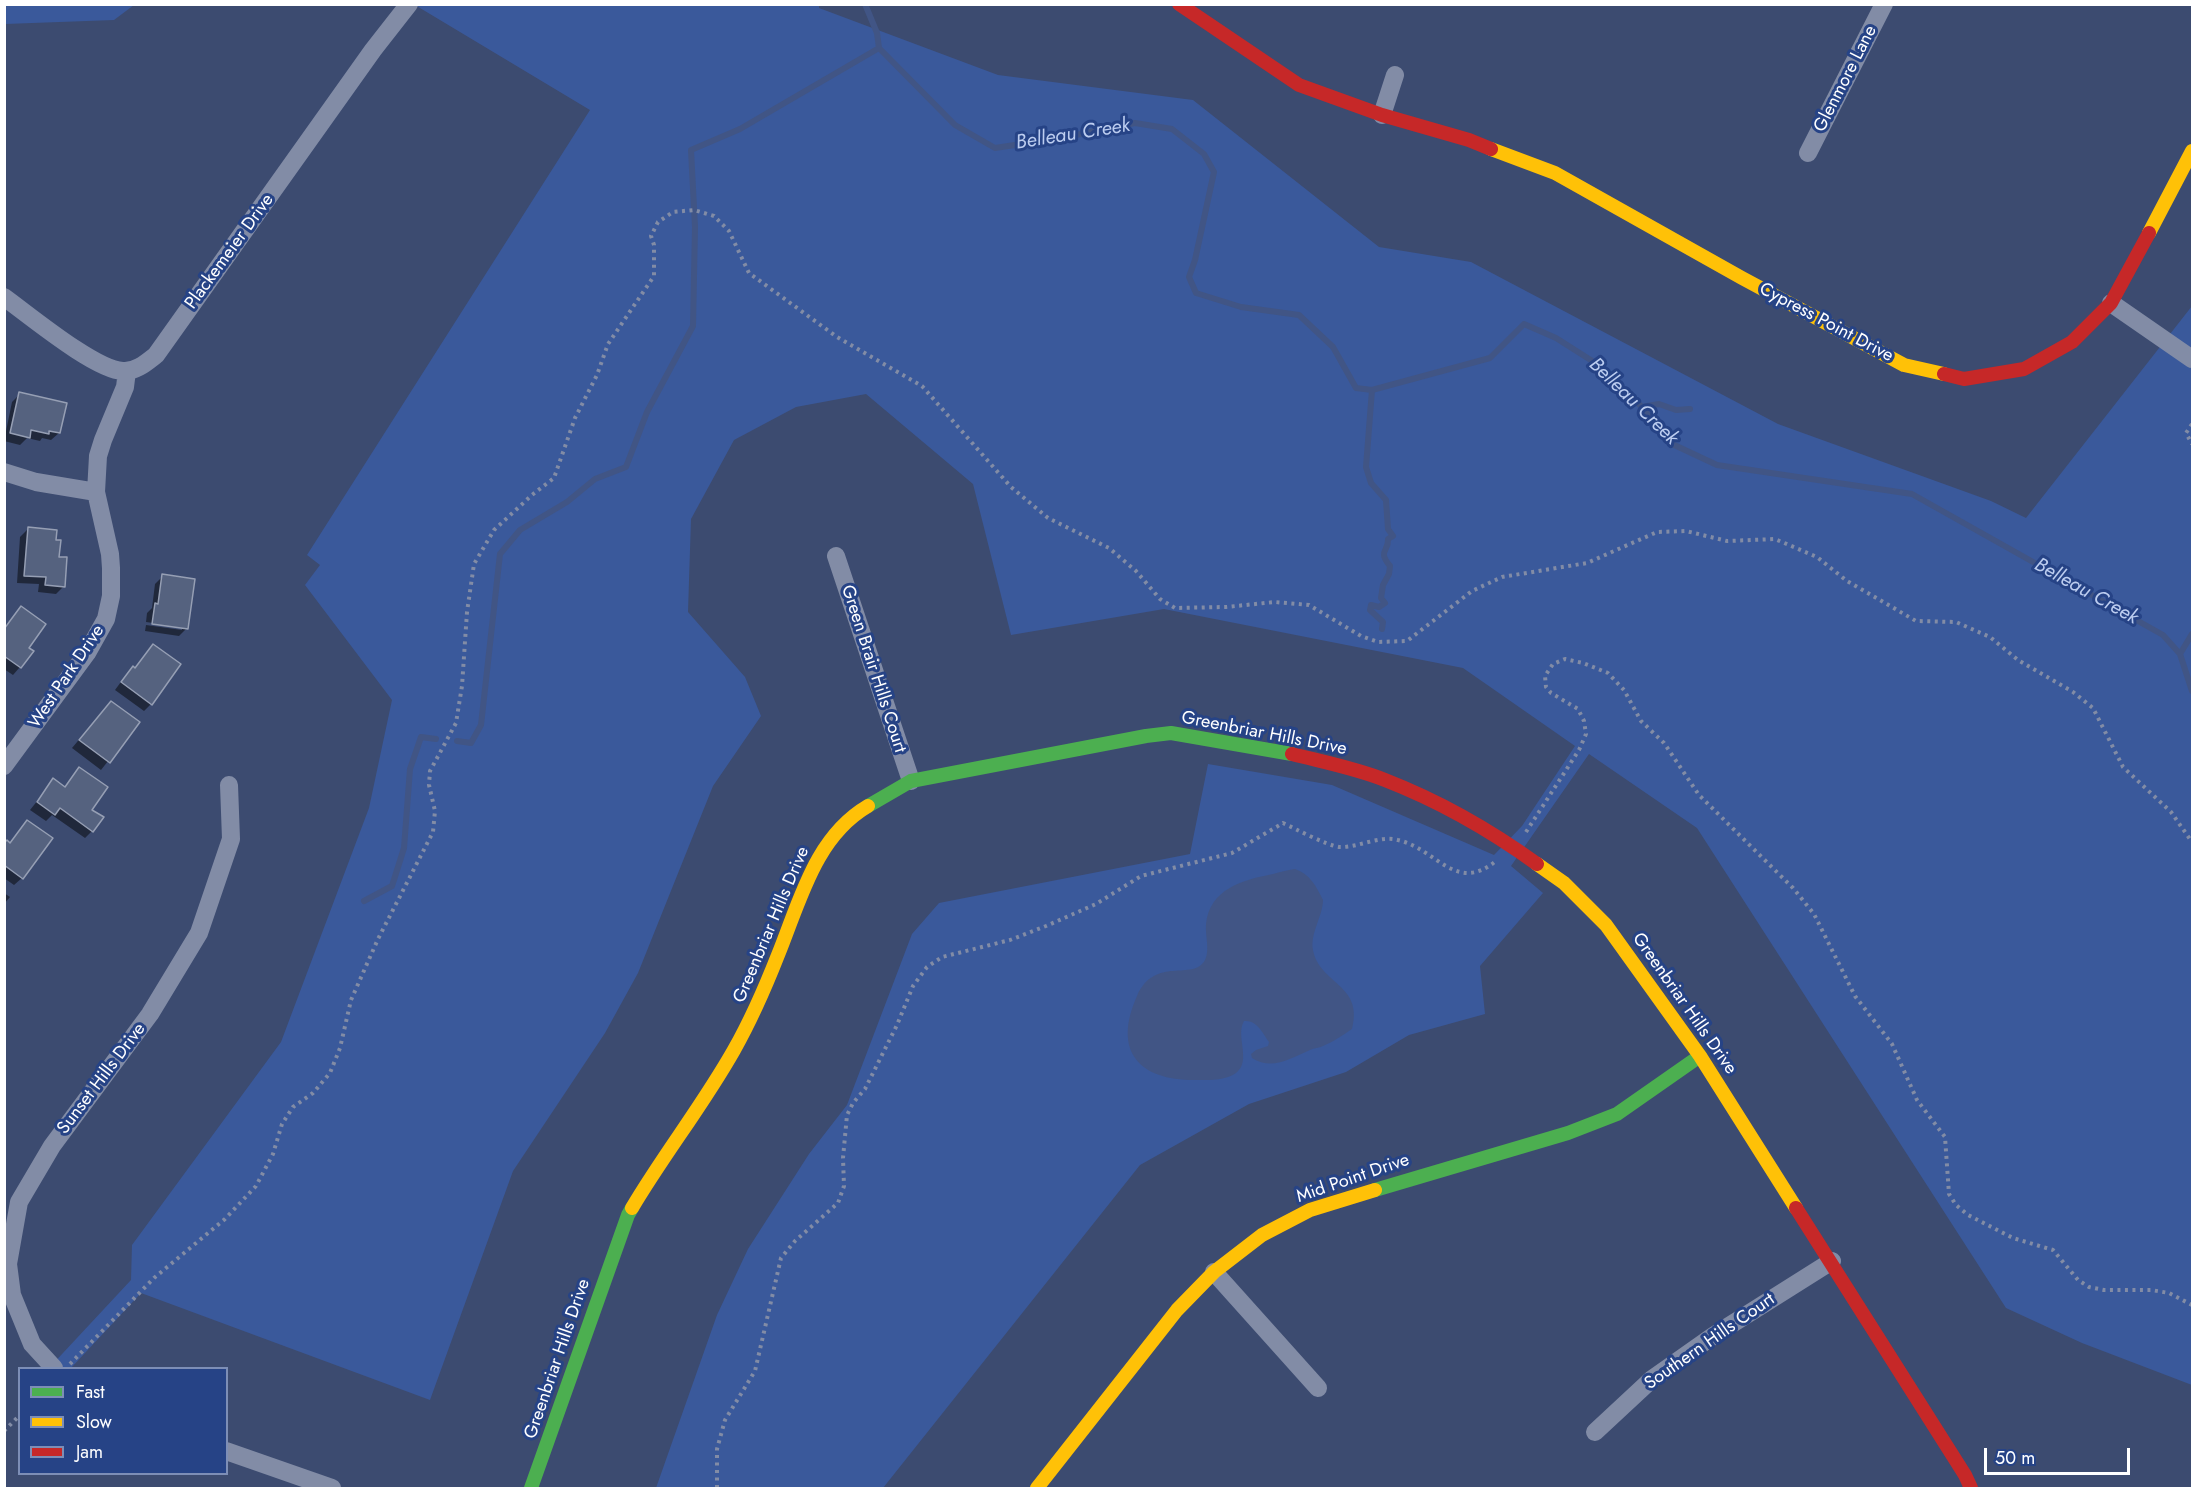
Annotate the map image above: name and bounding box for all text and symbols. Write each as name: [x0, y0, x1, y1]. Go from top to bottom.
street label: Glenmore Lane: [1810, 22, 1882, 136]
water label: Belleau Creek: [1014, 114, 1132, 156]
street label: Plackemeier Drive: [181, 190, 279, 314]
street label: Cypress Point Drive: [1755, 279, 1897, 367]
water label: Belleau Creek: [1583, 353, 1683, 451]
water label: Belleau Creek: [2030, 554, 2142, 630]
street label: Green Brair Hills Court: [836, 582, 910, 756]
street label: West Park Drive: [24, 621, 110, 733]
street label: Greenbriar Hills Drive: [1180, 707, 1348, 761]
street label: Greenbriar Hills Drive: [729, 844, 815, 1006]
street label: Greenbriar Hills Drive: [1627, 929, 1741, 1079]
street label: Sunset Hills Drive: [53, 1019, 151, 1139]
street label: Mid Point Drive: [1294, 1150, 1412, 1208]
street label: Greenbriar Hills Drive: [520, 1276, 596, 1442]
street label: Southern Hills Court: [1641, 1289, 1779, 1395]
legend: [18, 1367, 228, 1475]
text: Fast: [76, 1379, 105, 1405]
text: Slow: [76, 1409, 112, 1435]
scale bar: [1987, 1436, 2132, 1474]
text: Jam: [76, 1439, 103, 1465]
text: 50 m: [1995, 1445, 2035, 1471]

